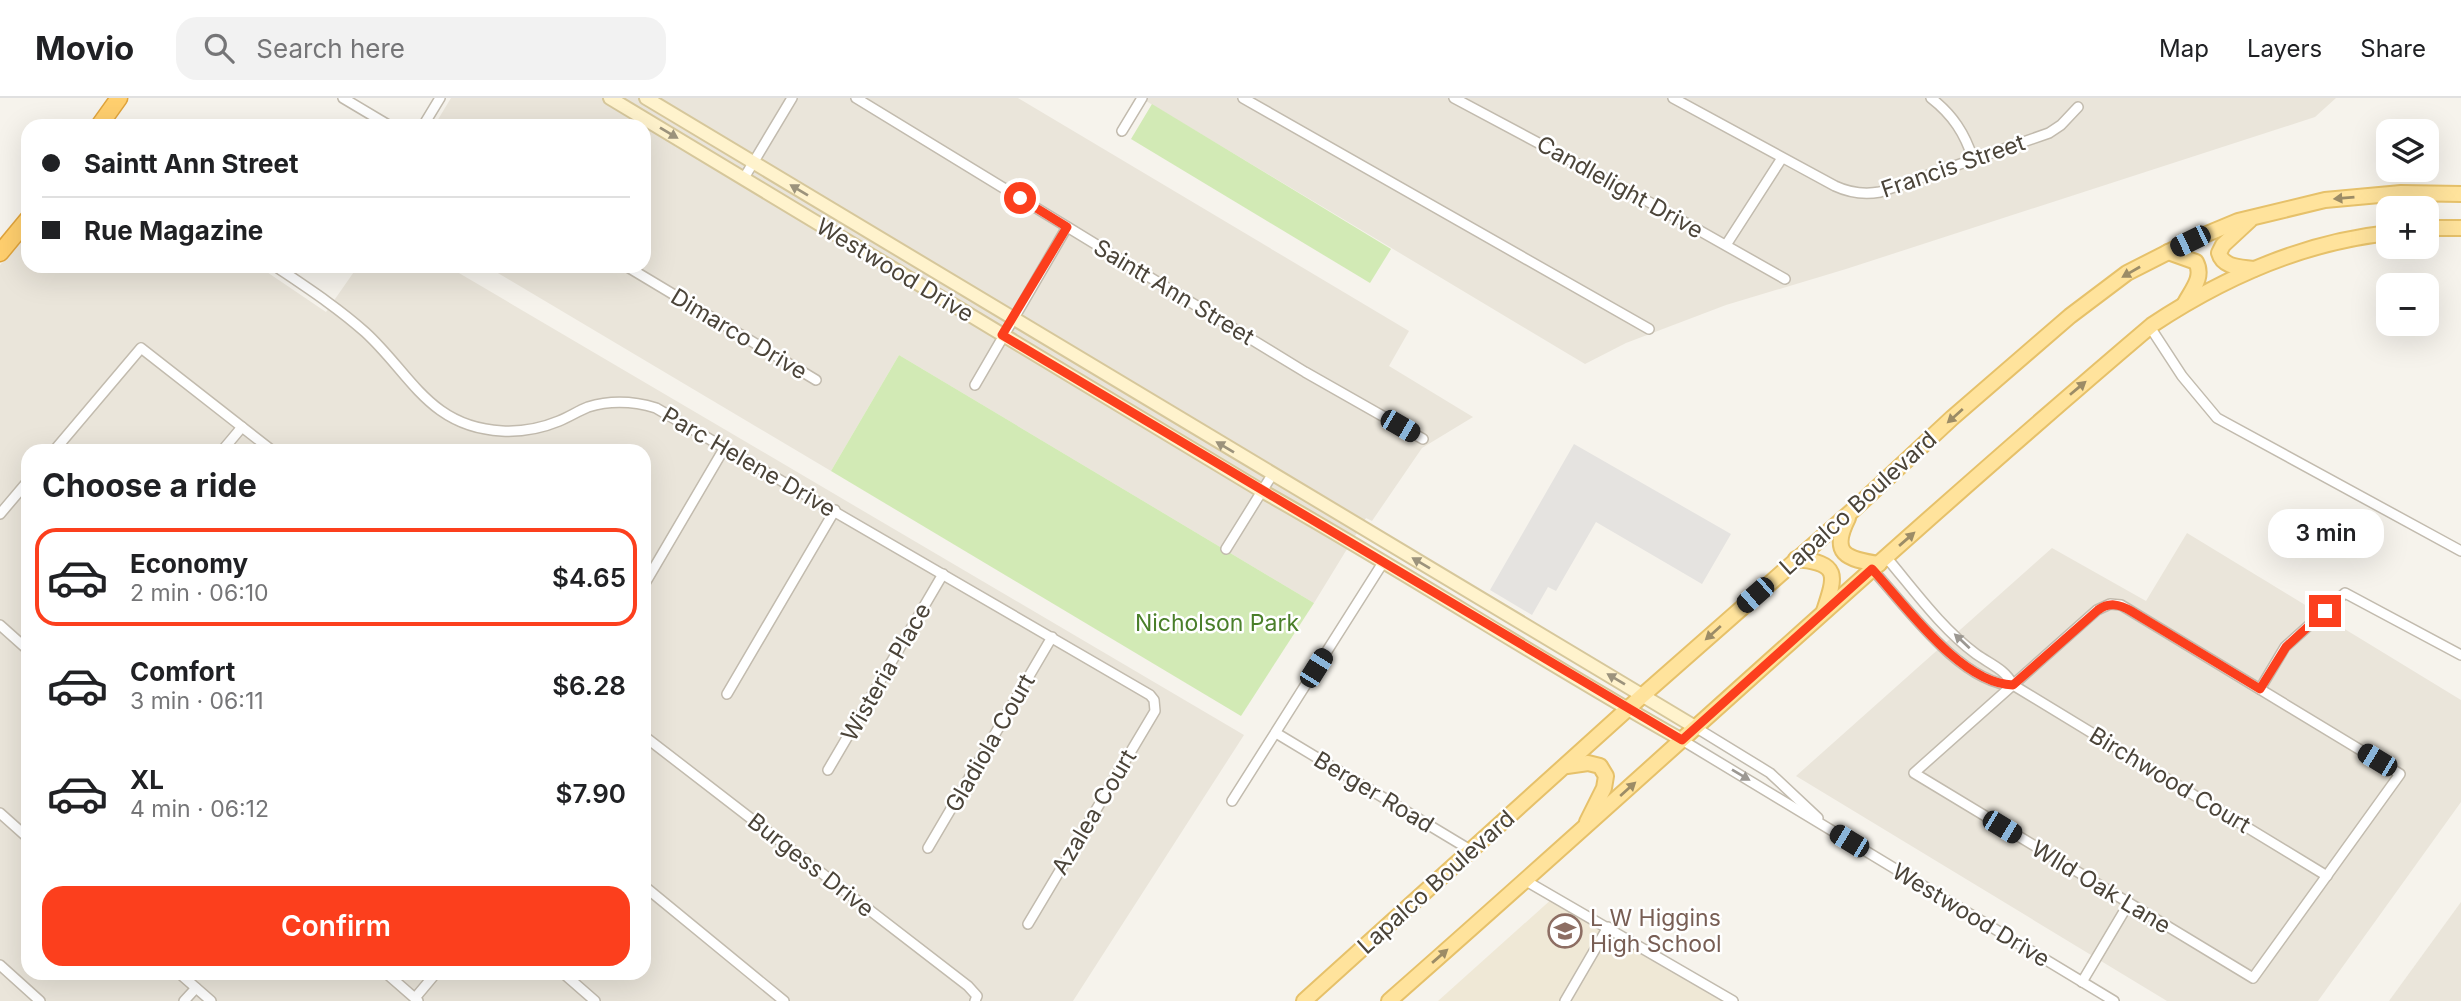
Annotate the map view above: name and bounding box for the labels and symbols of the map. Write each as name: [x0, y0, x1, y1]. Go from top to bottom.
one-way arrow: [659, 127, 678, 139]
street label: Francis Street: [1877, 128, 2029, 204]
street label: Candlelight Drive: [1532, 130, 1708, 244]
route start: [1004, 182, 1036, 214]
one-way arrow: [790, 184, 809, 197]
one-way arrow: [2333, 193, 2355, 204]
street label: Westwood Drive: [811, 212, 979, 328]
car: [2167, 222, 2214, 260]
street label: Saintt Ann Street: [1089, 233, 1260, 351]
one-way arrow: [2121, 265, 2140, 278]
street label: Dimarco Drive: [666, 282, 812, 386]
one-way arrow: [2069, 380, 2087, 396]
street label: Parc Helene Drive: [657, 401, 841, 523]
car: [1377, 406, 1424, 446]
one-way arrow: [1947, 407, 1964, 423]
street label: Lapalco Boulevard: [1774, 425, 1942, 581]
one-way arrow: [1215, 440, 1235, 453]
callout: 3 min: [2267, 510, 2383, 559]
one-way arrow: [1898, 531, 1915, 547]
one-way arrow: [1411, 556, 1430, 569]
car: [1733, 573, 1778, 617]
route end: [2309, 595, 2341, 627]
street label: Wisteria Place: [835, 598, 937, 746]
park label: Nicholson Park: [1135, 609, 1299, 637]
one-way arrow: [1704, 625, 1721, 640]
one-way arrow: [1954, 634, 1971, 650]
car: [1296, 645, 1337, 691]
street label: Gladiola Court: [939, 669, 1041, 817]
one-way arrow: [1607, 673, 1626, 685]
street label: Birchwood Court: [2084, 721, 2256, 839]
car: [2354, 740, 2401, 780]
street label: Azalea Court: [1046, 744, 1143, 880]
street label: Berger Road: [1309, 745, 1439, 839]
one-way arrow: [1731, 769, 1750, 782]
one-way arrow: [1619, 781, 1636, 797]
street label: Lapalco Boulevard: [1352, 804, 1520, 960]
street label: Burgess Drive: [742, 807, 880, 923]
car: [1979, 807, 2026, 847]
car: [1826, 821, 1873, 861]
street label: WIld Oak Lane: [2026, 834, 2176, 940]
street label: Westwood Drive: [1887, 857, 2055, 973]
place label: L W Higgins High School: [1590, 904, 1722, 958]
school or university icon: L W Higgins High School: [1546, 912, 1584, 950]
one-way arrow: [1431, 948, 1449, 964]

